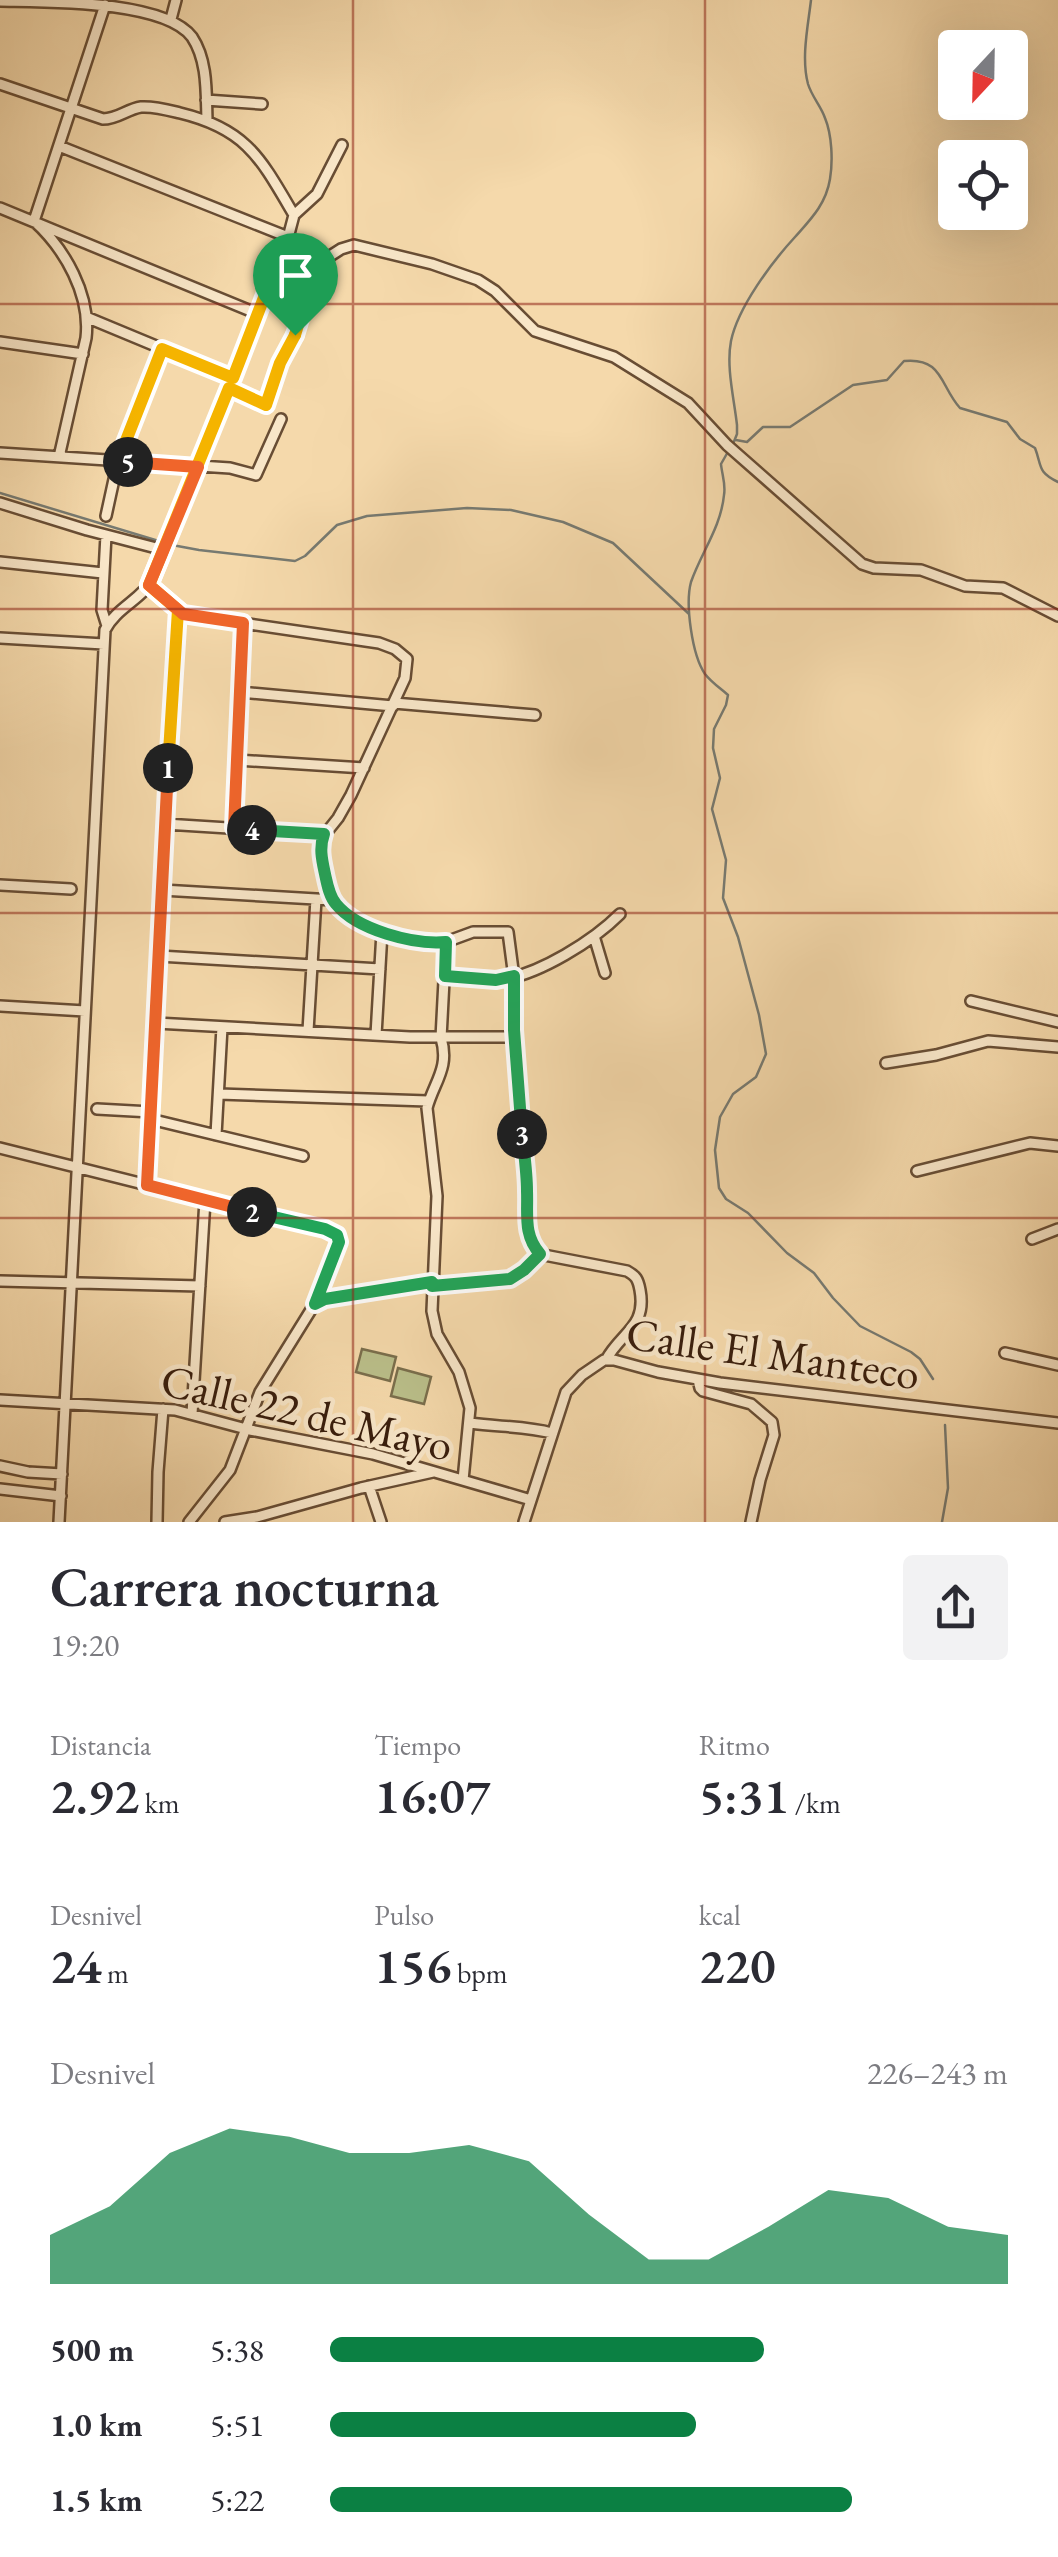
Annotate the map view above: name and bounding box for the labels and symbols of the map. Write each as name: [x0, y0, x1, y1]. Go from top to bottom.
north arrow: [938, 30, 1028, 120]
pin: [253, 233, 338, 336]
pin: 5: [103, 437, 153, 487]
pin: 1: [143, 743, 193, 793]
pin: 4: [227, 805, 277, 855]
pin: 3: [497, 1109, 547, 1159]
pin: 2: [227, 1187, 277, 1237]
street label: Calle El Manteco: [623, 1304, 923, 1402]
street label: Calle 22 de Mayo: [155, 1350, 459, 1474]

